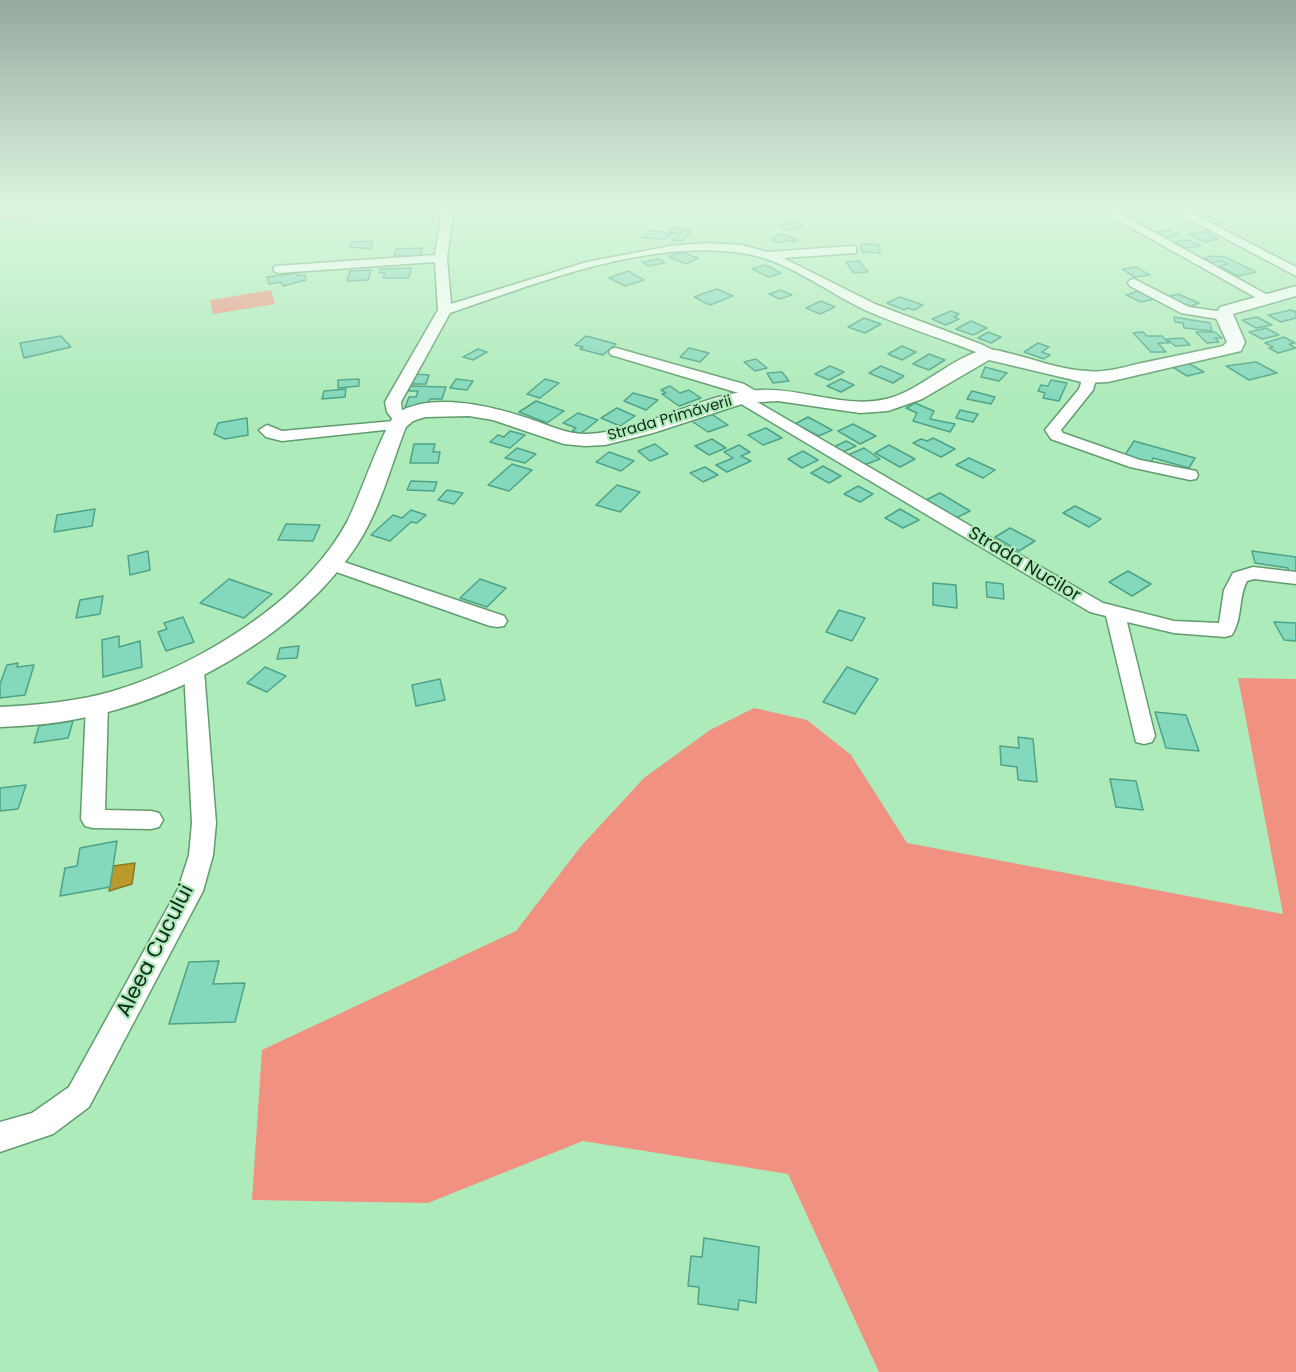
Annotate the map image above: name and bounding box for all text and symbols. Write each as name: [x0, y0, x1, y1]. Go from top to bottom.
street label: Strada Primăverii: [606, 393, 734, 445]
street label: Strada Nucilor: [964, 523, 1084, 607]
street label: Aleea Cucului: [112, 881, 200, 1021]

